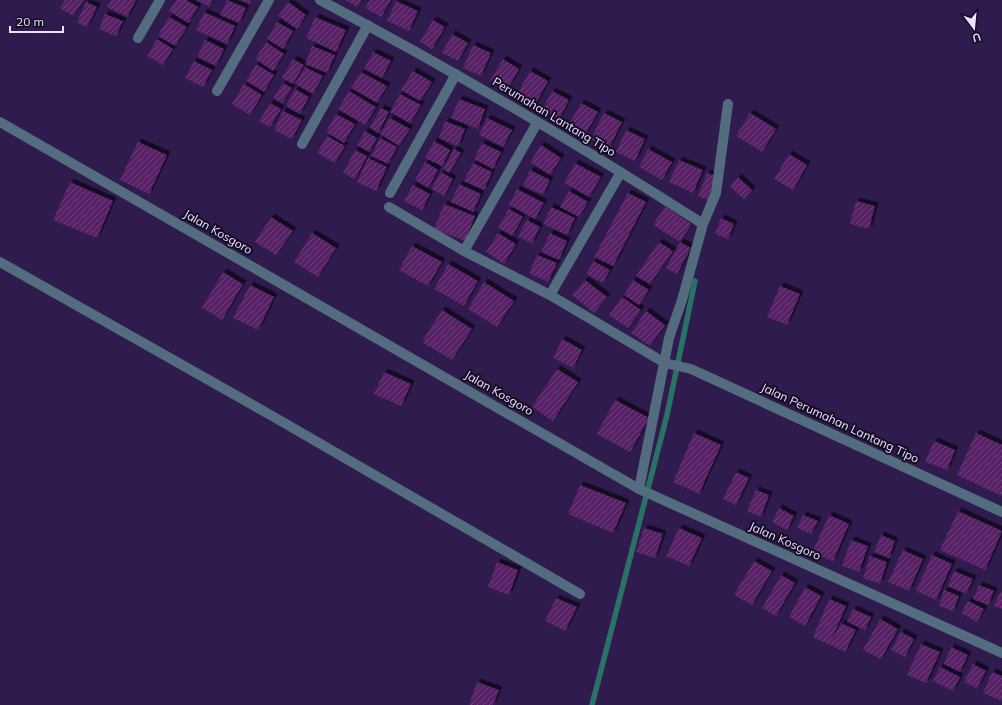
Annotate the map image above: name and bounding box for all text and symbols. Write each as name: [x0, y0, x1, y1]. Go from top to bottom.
scale bar: [10, 8, 63, 34]
north arrow: [954, 8, 994, 48]
text: 20 m: [16, 14, 44, 29]
text: U: [971, 30, 983, 45]
street label: Perumahan Lantang Tipo: [490, 74, 619, 159]
street label: Jalan Kosgoro: [181, 206, 255, 257]
street label: Jalan Kosgoro: [462, 367, 536, 418]
street label: Jalan Perumahan Lantang Tipo: [759, 379, 922, 466]
street label: Jalan Kosgoro: [747, 518, 823, 563]

